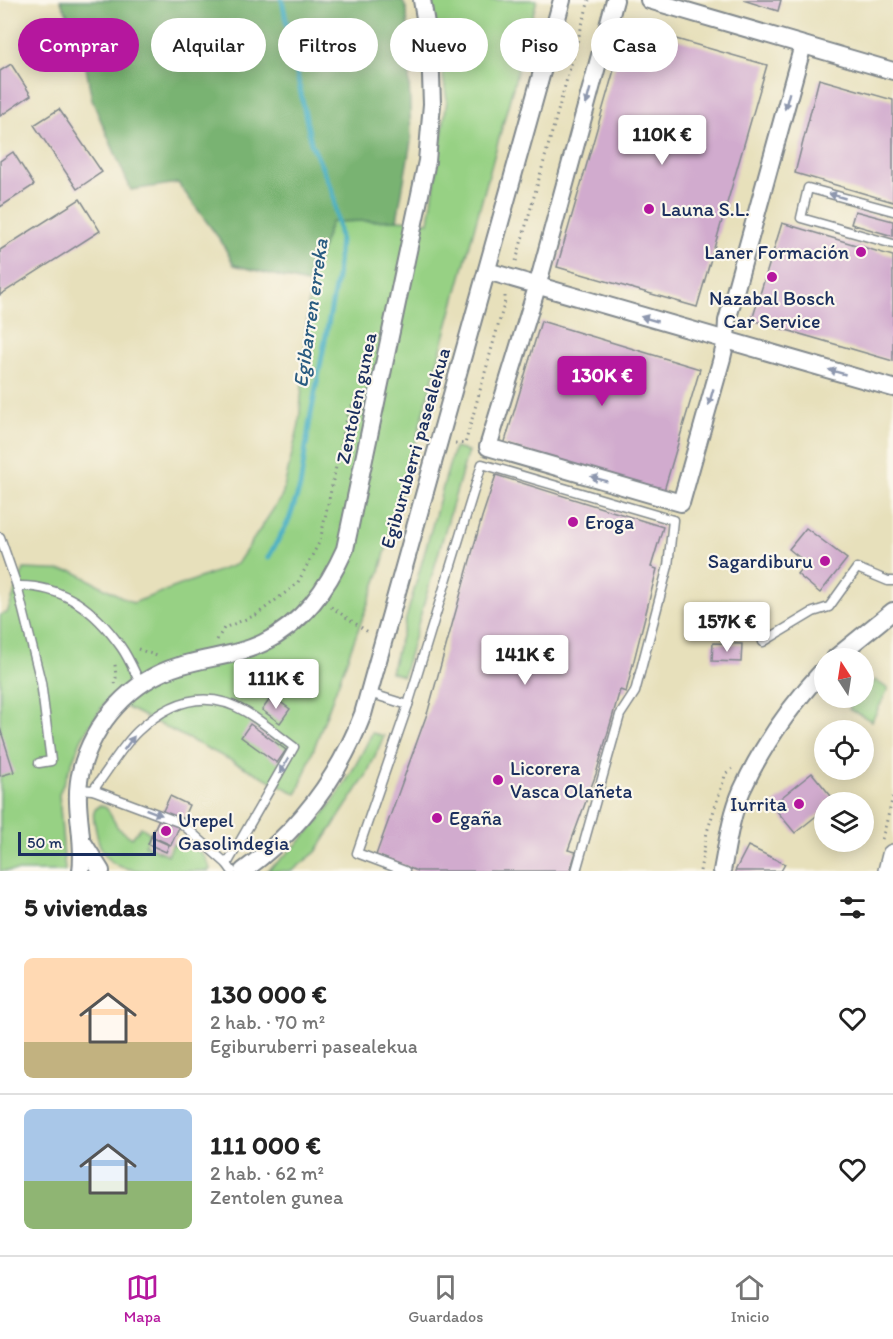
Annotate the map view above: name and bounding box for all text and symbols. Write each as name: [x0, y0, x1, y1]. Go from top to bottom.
chip: Comprar: [18, 18, 139, 72]
chip: Alquilar: [151, 18, 266, 72]
chip: Filtros: [278, 18, 378, 72]
chip: Nuevo: [390, 18, 488, 72]
chip: Piso: [500, 18, 579, 72]
chip: Casa: [591, 18, 678, 72]
one-way arrow: [583, 88, 593, 106]
one-way arrow: [782, 93, 791, 111]
pin: 110K €: [613, 115, 711, 166]
text: 110K €: [632, 122, 692, 146]
one-way arrow: [828, 191, 846, 200]
place label: Launa S.L.: [661, 197, 750, 221]
marker: Launa S.L.: [642, 202, 656, 216]
water label: Egibarren erreka: [287, 237, 333, 389]
place label: Laner Formación: [704, 240, 849, 264]
marker: Laner Formación: [854, 245, 868, 259]
marker: Nazabal Bosch Car Service: [765, 270, 779, 284]
place label: Nazabal Bosch Car Service: [709, 286, 835, 333]
one-way arrow: [640, 313, 658, 323]
street label: Zentolen gunea: [330, 330, 382, 466]
street label: Egiburuberri pasealekua: [375, 345, 455, 551]
pin: 130K €: [553, 356, 651, 407]
text: 130K €: [571, 363, 633, 387]
one-way arrow: [828, 367, 846, 376]
one-way arrow: [706, 388, 715, 406]
one-way arrow: [590, 474, 608, 483]
place label: Eroga: [585, 510, 634, 534]
marker: Eroga: [566, 515, 580, 529]
place label: Sagardiburu: [708, 549, 813, 573]
marker: Sagardiburu: [818, 554, 832, 568]
pin: 157K €: [678, 602, 776, 653]
text: 157K €: [698, 609, 756, 633]
pin: 141K €: [476, 635, 574, 686]
text: 141K €: [495, 642, 555, 666]
north arrow: [814, 648, 874, 708]
map controls: [814, 648, 874, 852]
pin: 111K €: [227, 659, 325, 710]
text: 111K €: [248, 666, 304, 690]
button: locate: [814, 720, 874, 780]
one-way arrow: [122, 736, 134, 751]
place label: Licorera Vasca Olañeta: [510, 756, 633, 803]
one-way arrow: [279, 758, 289, 775]
marker: Licorera Vasca Olañeta: [491, 773, 505, 787]
place label: Iurrita: [730, 792, 788, 816]
button: layers: [814, 792, 874, 852]
marker: Iurrita: [792, 797, 806, 811]
place label: Egaña: [449, 806, 502, 830]
one-way arrow: [145, 808, 163, 818]
place label: Urepel Gasolindegia: [178, 808, 290, 855]
marker: Egaña: [430, 811, 444, 825]
marker: Urepel Gasolindegia: [159, 824, 173, 838]
scale bar: [18, 829, 156, 856]
text: 50 m: [27, 833, 62, 852]
text: 5 viviendas: [24, 891, 148, 923]
icon: filters: [836, 891, 869, 924]
text: 130 000 €: [210, 978, 327, 1010]
icon: home: [72, 982, 144, 1054]
icon: heart: [836, 1002, 869, 1035]
text: 2 hab. · 70 m²: [210, 1010, 325, 1034]
text: Egiburuberri pasealekua: [210, 1034, 418, 1058]
text: 111 000 €: [210, 1129, 321, 1161]
icon: home: [72, 1133, 144, 1205]
icon: heart: [836, 1153, 869, 1186]
text: 2 hab. · 62 m²: [210, 1161, 324, 1185]
text: Zentolen gunea: [210, 1185, 343, 1209]
tab: Mapa: [124, 1271, 161, 1326]
tab: Guardados: [408, 1271, 483, 1326]
tab: Inicio: [731, 1271, 769, 1326]

